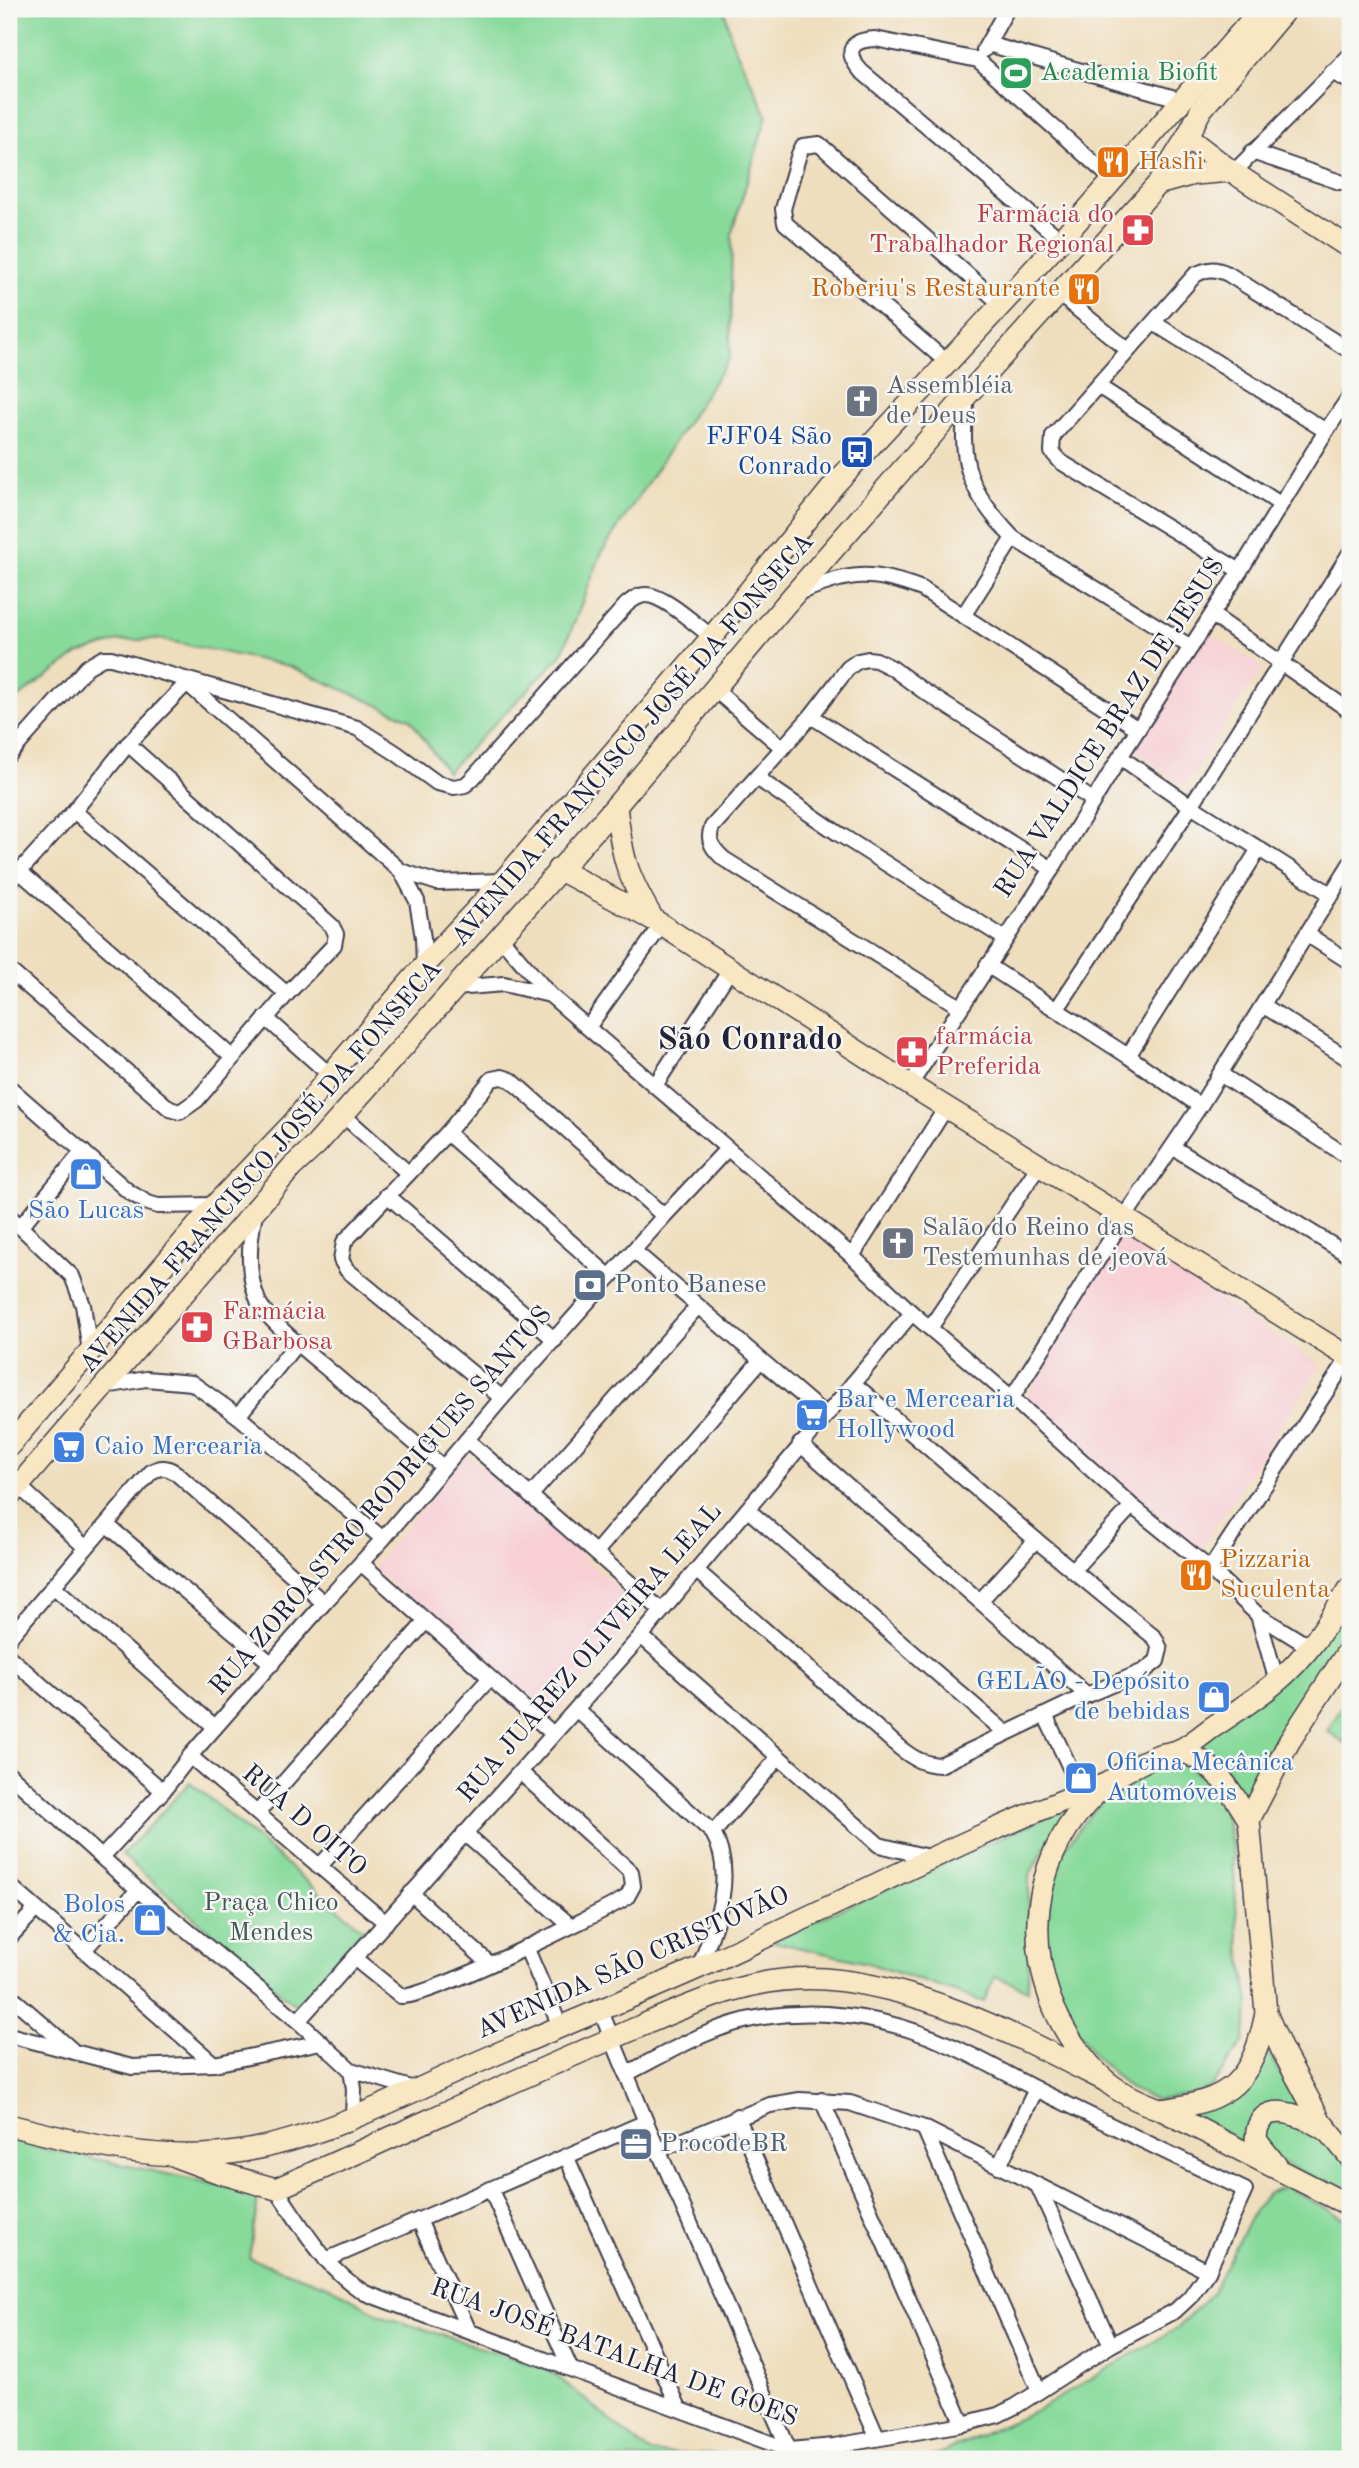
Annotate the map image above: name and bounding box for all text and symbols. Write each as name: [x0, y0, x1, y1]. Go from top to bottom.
sports icon: Academia Biofit: [997, 54, 1035, 92]
place label: Academia Biofit: [1040, 60, 1218, 86]
restaurant icon: Hashi: [1094, 143, 1132, 181]
place label: Hashi: [1138, 149, 1204, 175]
place label: Farmácia do Trabalhador Regional: [869, 202, 1114, 258]
pharmacy icon: Farmácia do Trabalhador Regional: [1119, 211, 1157, 249]
restaurant icon: Roberiu's Restaurante: [1065, 270, 1103, 308]
place label: Roberiu's Restaurante: [811, 276, 1060, 302]
place label: Assembléia de Deus: [886, 373, 1013, 429]
church icon: Assembléia de Deus: [843, 382, 881, 420]
place label: FJF04 São Conrado: [706, 424, 832, 480]
bus stop icon: FJF04 São Conrado: [838, 433, 876, 471]
street label: AVENIDA FRANCISCO JOSÉ DA FONSECA: [444, 526, 819, 951]
street label: RUA VALDICE BRAZ DE JESUS: [990, 553, 1230, 903]
street label: AVENIDA FRANCISCO JOSÉ DA FONSECA: [72, 953, 447, 1378]
district label: São Conrado: [657, 1024, 843, 1057]
place label: farmácia Preferida: [936, 1024, 1041, 1080]
pharmacy icon: farmácia Preferida: [893, 1033, 931, 1071]
shop icon: São Lucas: [67, 1155, 105, 1193]
place label: São Lucas: [28, 1198, 144, 1224]
place label: Salão do Reino das Testemunhas de jeová: [922, 1215, 1168, 1271]
church icon: Salão do Reino das Testemunhas de jeová: [879, 1224, 917, 1262]
bank icon: Ponto Banese: [571, 1266, 609, 1304]
place label: Ponto Banese: [614, 1272, 767, 1298]
place label: Farmácia GBarbosa: [222, 1299, 333, 1355]
street label: RUA ZOROASTRO RODRIGUES SANTOS: [205, 1301, 557, 1701]
pharmacy icon: Farmácia GBarbosa: [178, 1308, 216, 1346]
place label: Bar e Mercearia Hollywood: [836, 1387, 1015, 1443]
supermarket icon: Bar e Mercearia Hollywood: [793, 1396, 831, 1434]
supermarket icon: Caio Mercearia: [50, 1428, 88, 1466]
place label: Caio Mercearia: [94, 1434, 263, 1460]
street label: RUA JUAREZ OLIVEIRA LEAL: [453, 1498, 727, 1808]
place label: Pizzaria Suculenta: [1220, 1547, 1330, 1603]
restaurant icon: Pizzaria Suculenta: [1177, 1556, 1215, 1594]
place label: GELÃO - Depósito de bebidas: [976, 1665, 1190, 1725]
shop icon: GELÃO - Depósito de bebidas: [1195, 1678, 1233, 1716]
place label: Oficina Mecânica Automóveis: [1106, 1750, 1294, 1806]
shop icon: Oficina Mecânica Automóveis: [1062, 1759, 1100, 1797]
street label: RUA D OITO: [237, 1760, 371, 1882]
street label: AVENIDA SÃO CRISTÓVÃO: [471, 1878, 793, 2044]
park label: Praça Chico Mendes: [203, 1890, 339, 1946]
place label: Bolos & Cia.: [53, 1892, 125, 1948]
shop icon: Bolos & Cia.: [131, 1901, 169, 1939]
office icon: ProcodeBR: [617, 2125, 655, 2163]
place label: ProcodeBR: [660, 2131, 788, 2157]
street label: RUA JOSÉ BATALHA DE GOES: [427, 2271, 802, 2432]

